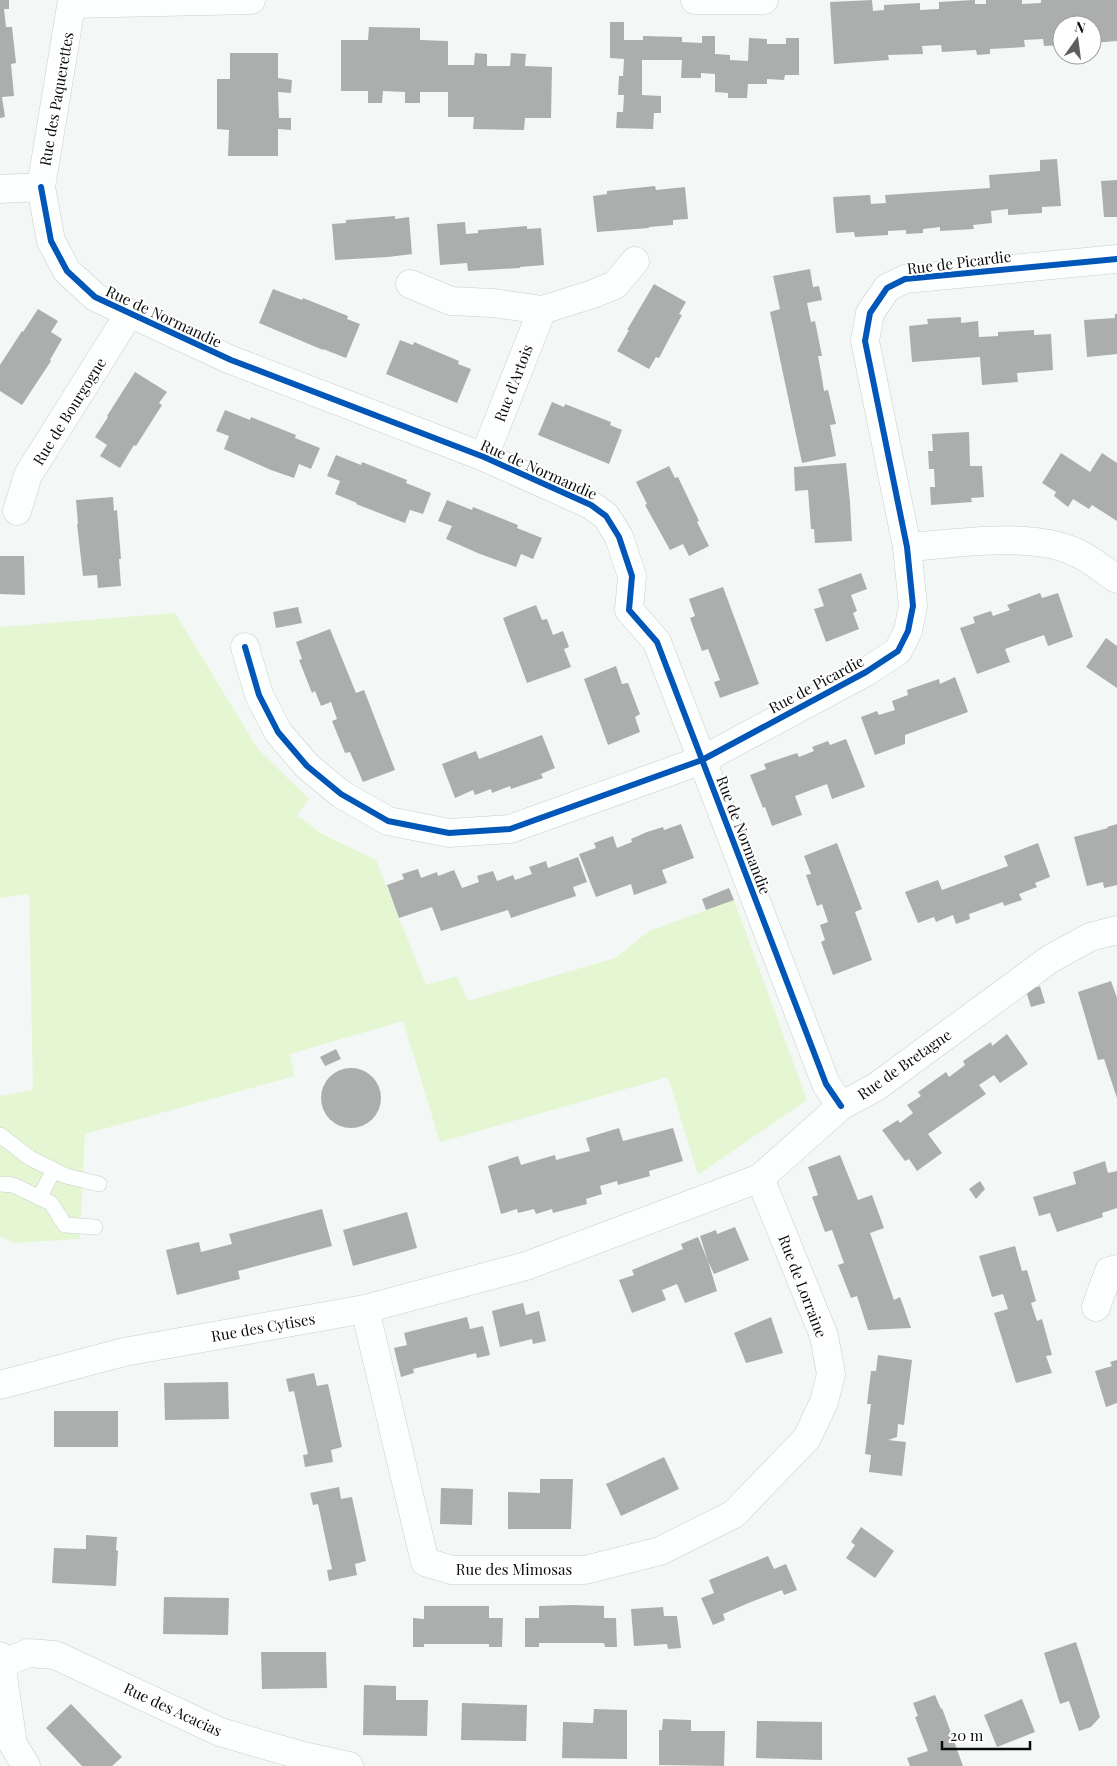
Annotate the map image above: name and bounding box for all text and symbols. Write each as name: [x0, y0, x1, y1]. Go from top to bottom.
north arrow: [1052, 15, 1102, 65]
text: N: [1073, 16, 1087, 37]
street label: Rue des Paquerettes: [34, 30, 78, 168]
street label: Rue de Picardie: [906, 246, 1012, 278]
street label: Rue de Normandie: [103, 280, 225, 352]
street label: Rue d'Artois: [489, 341, 537, 425]
street label: Rue de Bourgogne: [28, 353, 110, 469]
street label: Rue de Normandie: [478, 434, 600, 504]
street label: Rue de Picardie: [765, 651, 867, 717]
street label: Rue de Normandie: [712, 773, 776, 897]
street label: Rue de Bretagne: [853, 1024, 955, 1104]
street label: Rue de Lorraine: [774, 1232, 832, 1340]
street label: Rue des Cytises: [210, 1308, 316, 1346]
street label: Rue des Mimosas: [456, 1559, 572, 1579]
street label: Rue des Acacias: [121, 1678, 225, 1740]
scale bar: [942, 1718, 1030, 1750]
text: 20 m: [950, 1725, 984, 1745]

